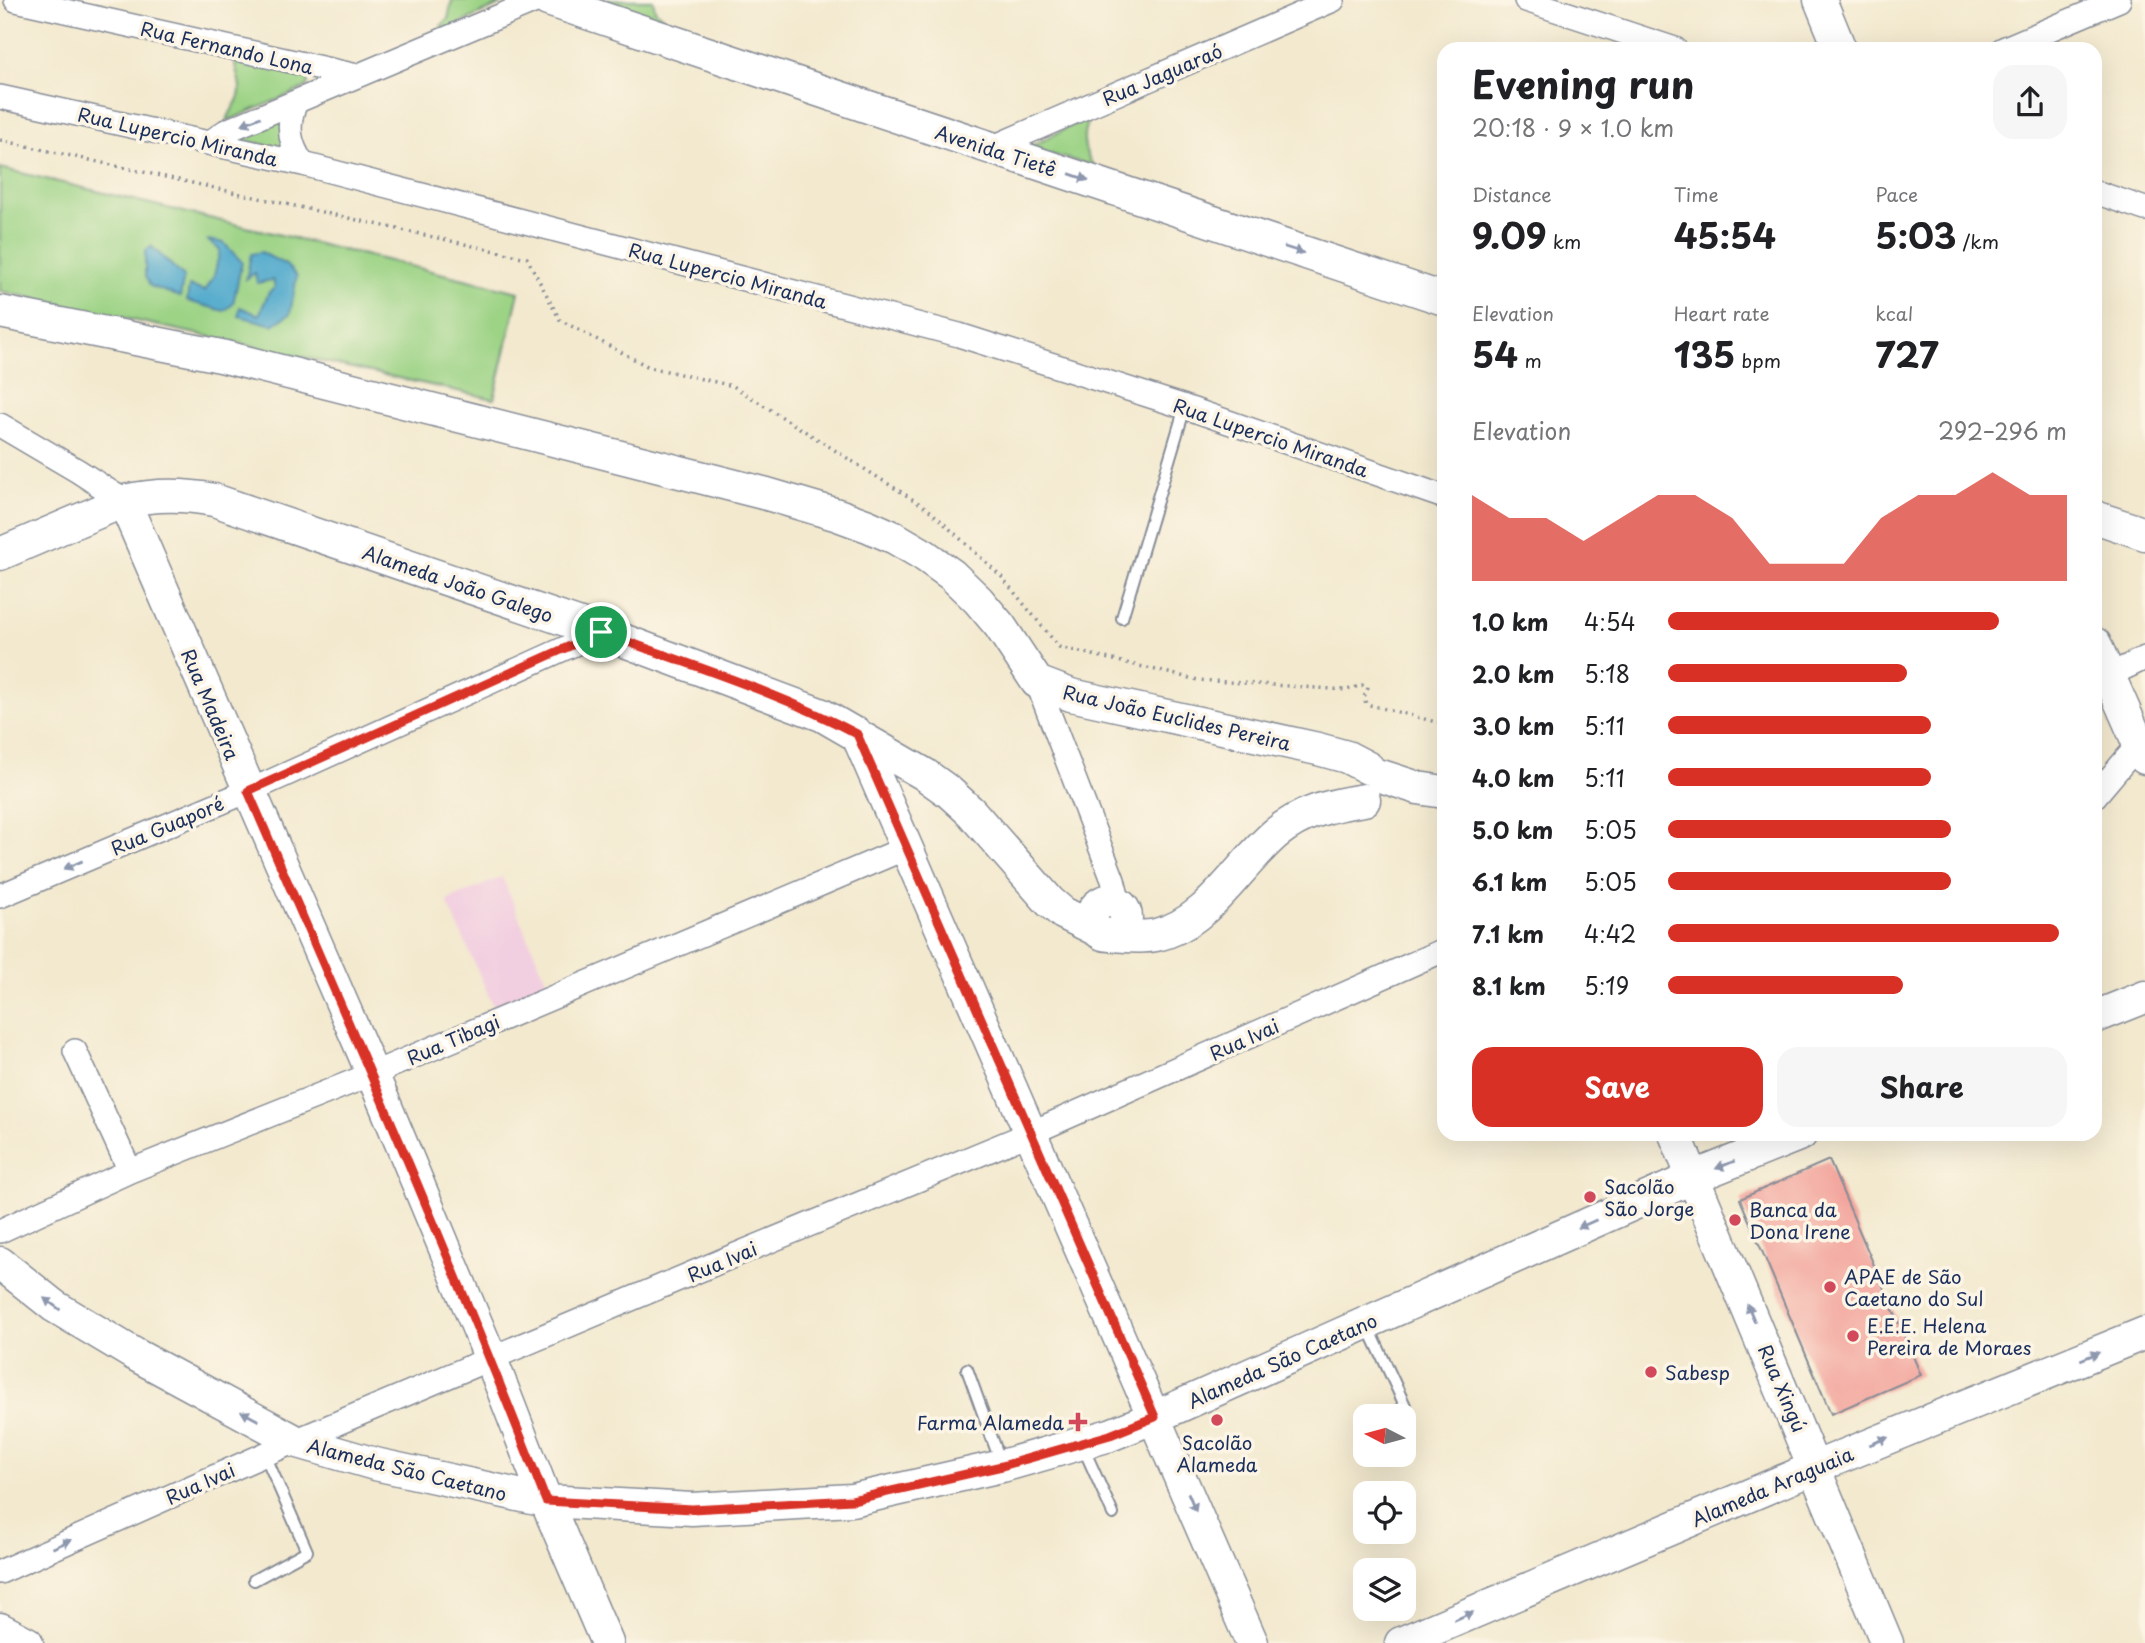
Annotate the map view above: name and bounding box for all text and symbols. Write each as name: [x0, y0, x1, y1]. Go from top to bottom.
street label: Rua Fernando Lona: [138, 14, 316, 81]
street label: Rua Jaguaraó: [1098, 36, 1226, 112]
text: Evening run: [1472, 55, 1694, 112]
button: share: [1993, 65, 2067, 139]
street label: Rua Lupercio Miranda: [75, 99, 281, 173]
text: 20:18 · 9 × 1.0 km: [1472, 110, 1674, 145]
one-way arrow: [240, 115, 261, 126]
street label: Avenida Tietê: [932, 117, 1060, 183]
one-way arrow: [1068, 172, 1089, 183]
text: Distance: [1472, 180, 1552, 208]
text: Time: [1674, 180, 1719, 208]
text: Pace: [1875, 180, 1918, 208]
text: 9.09: [1472, 208, 1547, 261]
text: 45:54: [1674, 208, 1776, 261]
text: 5:03: [1875, 208, 1956, 261]
text: km: [1547, 227, 1581, 255]
text: /km: [1956, 227, 1999, 255]
street label: Rua Lupercio Miranda: [626, 235, 831, 315]
one-way arrow: [1284, 245, 1305, 255]
text: Elevation: [1472, 299, 1554, 327]
text: Heart rate: [1674, 299, 1770, 327]
text: kcal: [1875, 299, 1913, 327]
text: 54: [1472, 327, 1518, 380]
text: 135: [1674, 327, 1735, 380]
text: 727: [1875, 327, 1939, 380]
text: m: [1518, 346, 1542, 374]
text: bpm: [1735, 346, 1781, 374]
street label: Rua Lupercio Miranda: [1170, 390, 1373, 484]
text: Elevation: [1472, 413, 1571, 448]
text: 292–296 m: [1938, 413, 2067, 448]
street label: Alameda João Galego: [359, 537, 557, 629]
pin: [571, 602, 631, 662]
text: 1.0 km: [1472, 604, 1549, 639]
text: 4:54: [1584, 604, 1636, 639]
icon: arrive: [582, 613, 620, 651]
street label: Rua Madeira: [175, 644, 247, 764]
text: 2.0 km: [1472, 656, 1554, 691]
text: 5:18: [1584, 656, 1630, 691]
street label: Rua João Euclides Pereira: [1060, 677, 1294, 757]
text: 3.0 km: [1472, 708, 1554, 743]
text: 5:11: [1584, 708, 1625, 743]
text: 4.0 km: [1472, 760, 1555, 795]
text: 5:11: [1584, 760, 1625, 795]
street label: Rua Guaporé: [106, 789, 228, 861]
text: 5.0 km: [1472, 812, 1553, 847]
text: 5:05: [1584, 812, 1637, 847]
one-way arrow: [62, 860, 83, 871]
text: 6.1 km: [1472, 864, 1547, 899]
text: 5:05: [1584, 864, 1637, 899]
text: 7.1 km: [1472, 916, 1544, 951]
text: 4:42: [1584, 916, 1636, 951]
text: 8.1 km: [1472, 968, 1546, 1003]
text: 5:19: [1584, 968, 1629, 1003]
street label: Rua Tibagi: [402, 1007, 504, 1071]
street label: Rua Ivai: [1205, 1011, 1283, 1067]
button: Save: [1472, 1047, 1763, 1127]
button: Share: [1777, 1047, 2067, 1127]
one-way arrow: [1714, 1159, 1735, 1170]
place label: Sacolão São Jorge: [1604, 1172, 1694, 1222]
marker: Sacolão São Jorge: [1582, 1189, 1598, 1205]
place label: Banca da Dona Irene: [1749, 1195, 1851, 1245]
marker: Banca da Dona Irene: [1727, 1212, 1743, 1228]
one-way arrow: [1576, 1219, 1597, 1230]
street label: Rua Ivai: [683, 1234, 761, 1288]
place label: APAE de São Caetano do Sul: [1844, 1262, 1983, 1312]
marker: APAE de São Caetano do Sul: [1822, 1279, 1838, 1295]
one-way arrow: [43, 1297, 61, 1311]
one-way arrow: [1745, 1303, 1756, 1324]
street label: Alameda São Caetano: [1183, 1306, 1381, 1414]
place label: E.E.E. Helena Pereira de Moraes: [1867, 1311, 2031, 1361]
marker: E.E.E. Helena Pereira de Moraes: [1845, 1328, 1861, 1344]
street label: Rua Xingú: [1752, 1340, 1814, 1436]
one-way arrow: [2079, 1350, 2100, 1361]
place label: Sabesp: [1665, 1358, 1730, 1386]
marker: Sabesp: [1643, 1364, 1659, 1380]
north arrow: [1353, 1404, 1416, 1466]
map controls: [1353, 1404, 1416, 1621]
place label: Farma Alameda: [917, 1408, 1064, 1436]
one-way arrow: [239, 1411, 259, 1423]
marker: Sacolão Alameda: [1209, 1412, 1225, 1428]
marker: Farma Alameda: [1070, 1414, 1086, 1430]
place label: Sacolão Alameda: [1177, 1428, 1258, 1478]
street label: Alameda São Caetano: [304, 1431, 510, 1507]
one-way arrow: [1869, 1435, 1889, 1447]
street label: Alameda Araguaia: [1687, 1439, 1857, 1533]
street label: Rua Ivai: [161, 1455, 239, 1511]
button: locate: [1353, 1481, 1416, 1544]
one-way arrow: [1187, 1492, 1198, 1513]
one-way arrow: [52, 1538, 73, 1549]
button: layers: [1353, 1558, 1416, 1621]
one-way arrow: [1454, 1610, 1475, 1621]

